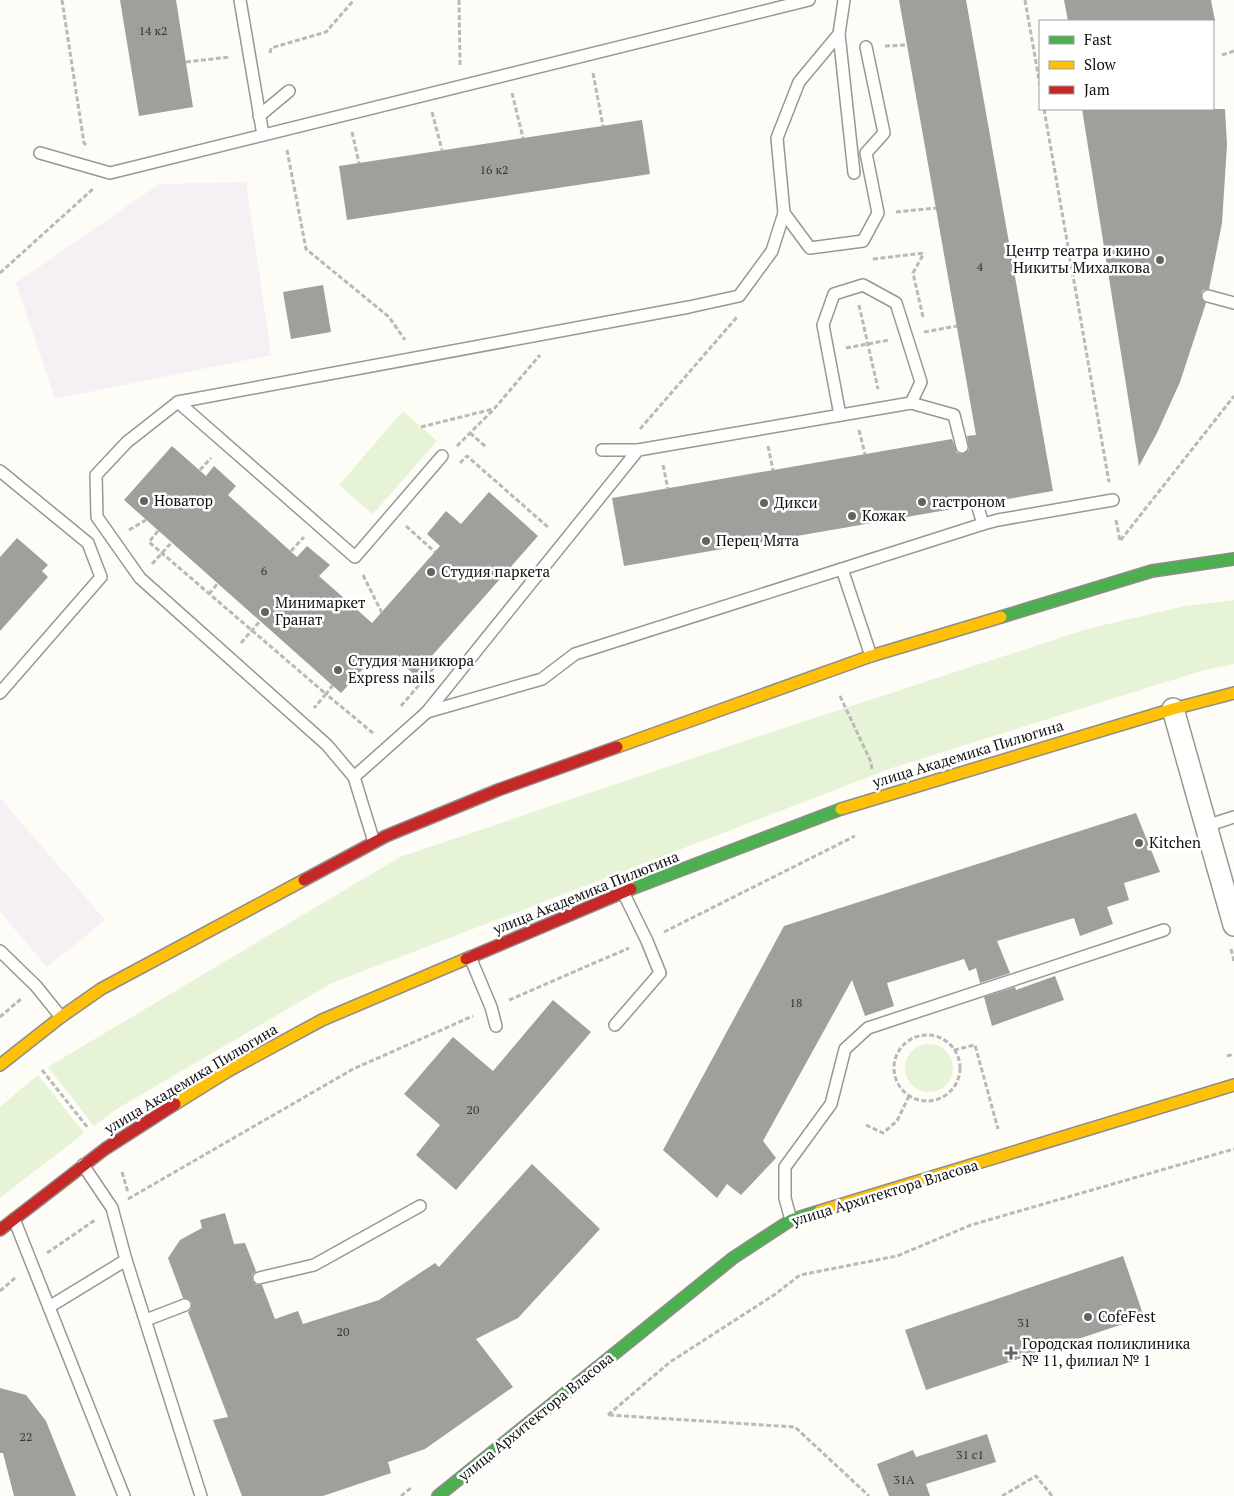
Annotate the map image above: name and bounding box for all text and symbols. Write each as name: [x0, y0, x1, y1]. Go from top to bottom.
legend: [1039, 20, 1214, 110]
house number: 14 к2: [139, 23, 167, 38]
text: Fast: [1084, 29, 1112, 49]
text: Slow: [1084, 54, 1117, 74]
text: Jam: [1084, 79, 1110, 99]
house number: 16 к2: [480, 162, 508, 177]
place label: Центр театра и кино Никиты Михалкова: [1006, 240, 1150, 277]
marker: Центр театра и кино Никиты Михалкова: [1154, 254, 1166, 266]
house number: 4: [977, 259, 984, 274]
place label: Новатор: [154, 490, 213, 510]
place label: гастроном: [932, 491, 1006, 511]
place label: Дикси: [774, 492, 818, 512]
marker: Новатор: [138, 495, 150, 507]
marker: гастроном: [916, 496, 928, 508]
marker: Дикси: [758, 497, 770, 509]
place label: Кожак: [862, 505, 907, 525]
marker: Кожак: [846, 510, 858, 522]
place label: Перец Мята: [716, 530, 800, 550]
marker: Перец Мята: [700, 535, 712, 547]
place label: Студия паркета: [441, 561, 550, 581]
house number: 6: [261, 563, 268, 578]
marker: Студия паркета: [425, 566, 437, 578]
place label: Минимаркет Гранат: [275, 592, 366, 629]
marker: Минимаркет Гранат: [259, 606, 271, 618]
place label: Студия маникюра Express nails: [348, 650, 475, 687]
marker: Студия маникюра Express nails: [332, 664, 344, 676]
street label: улица Академика Пилюгина: [869, 714, 1066, 792]
place label: Kitchen: [1149, 832, 1201, 852]
marker: Kitchen: [1133, 837, 1145, 849]
street label: улица Академика Пилюгина: [489, 845, 682, 939]
house number: 18: [790, 995, 802, 1010]
street label: улица Академика Пилюгина: [99, 1018, 281, 1138]
house number: 20: [467, 1102, 479, 1117]
street label: улица Архитектора Власова: [788, 1154, 981, 1230]
place label: CofeFest: [1098, 1306, 1156, 1326]
marker: CofeFest: [1082, 1311, 1094, 1323]
house number: 31: [1018, 1315, 1030, 1330]
house number: 20: [337, 1324, 349, 1339]
place label: Городская поликлиника № 11, филиал № 1: [1022, 1333, 1191, 1370]
marker: Городская поликлиника № 11, филиал № 1: [1004, 1346, 1018, 1360]
street label: улица Архитектора Власова: [453, 1347, 617, 1486]
house number: 22: [20, 1429, 32, 1444]
house number: 31 с1: [956, 1447, 984, 1462]
house number: 31А: [894, 1472, 915, 1487]

